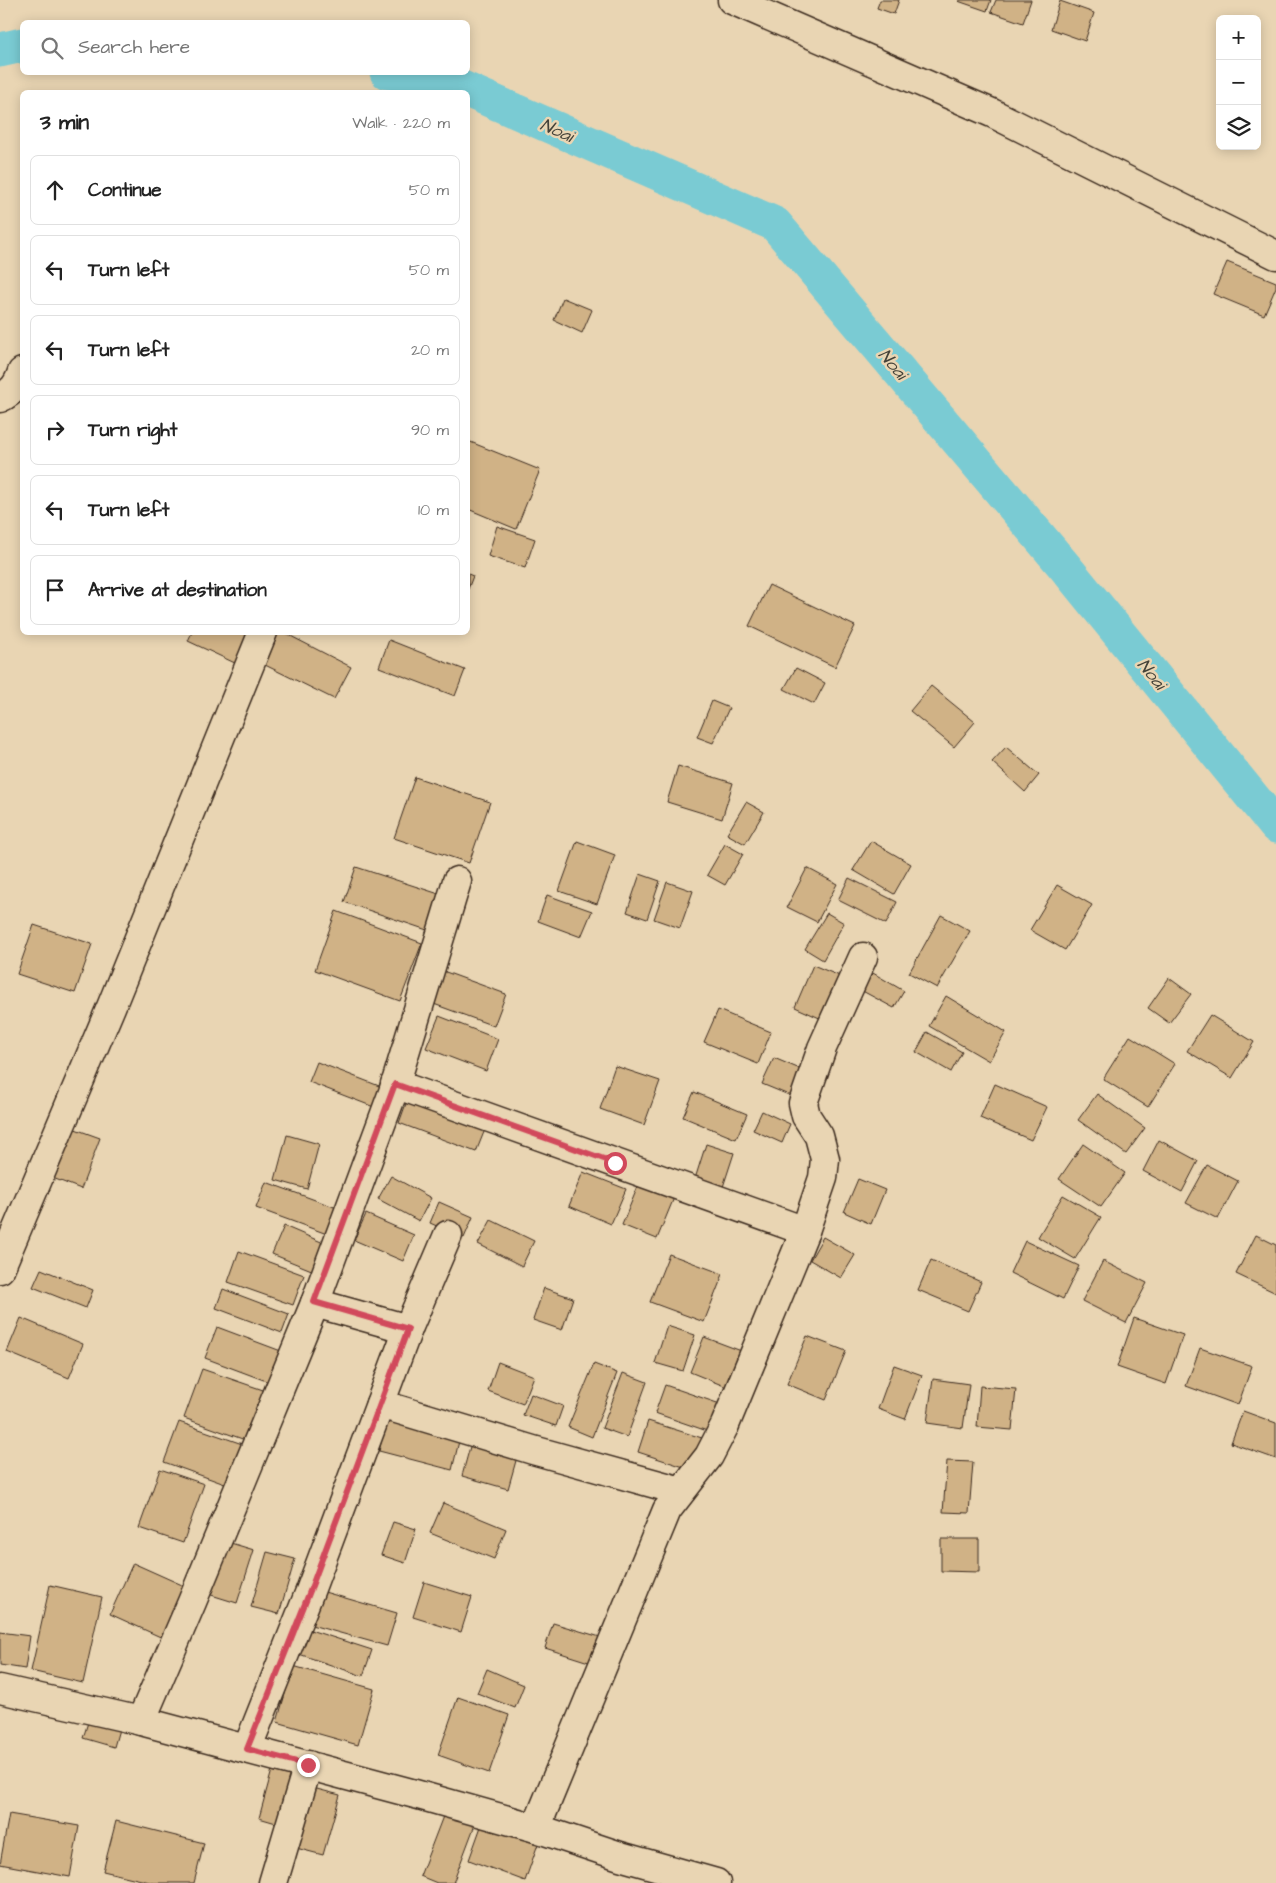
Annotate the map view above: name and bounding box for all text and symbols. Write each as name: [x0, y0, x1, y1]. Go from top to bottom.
map controls: [1216, 15, 1261, 150]
button: +: [1216, 15, 1261, 60]
search box: [20, 20, 470, 75]
icon: search: [38, 34, 66, 62]
text: Search here: [78, 34, 190, 61]
button: −: [1216, 60, 1261, 105]
button: layers: [1216, 105, 1261, 150]
text: 3 min: [40, 108, 89, 137]
text: Walk · 220 m: [352, 112, 450, 134]
water label: Noai: [537, 112, 579, 150]
icon: ahead: [41, 176, 69, 204]
text: Continue: [88, 177, 162, 204]
text: 50 m: [409, 179, 449, 201]
icon: left: [41, 256, 69, 284]
text: Turn left: [88, 257, 169, 284]
text: 50 m: [409, 259, 449, 281]
icon: left: [41, 336, 69, 364]
text: Turn left: [88, 337, 169, 364]
text: 20 m: [411, 339, 449, 361]
water label: Noai: [872, 344, 914, 387]
icon: right: [41, 416, 69, 444]
text: Turn right: [88, 417, 177, 444]
text: 90 m: [411, 419, 449, 441]
icon: left: [41, 496, 69, 524]
text: Turn left: [88, 497, 169, 524]
text: 10 m: [418, 499, 449, 521]
icon: arrive: [41, 576, 69, 604]
text: Arrive at destination: [88, 577, 267, 604]
water label: Noai: [1131, 654, 1173, 697]
route start: [604, 1152, 627, 1175]
route end: [297, 1754, 320, 1777]

